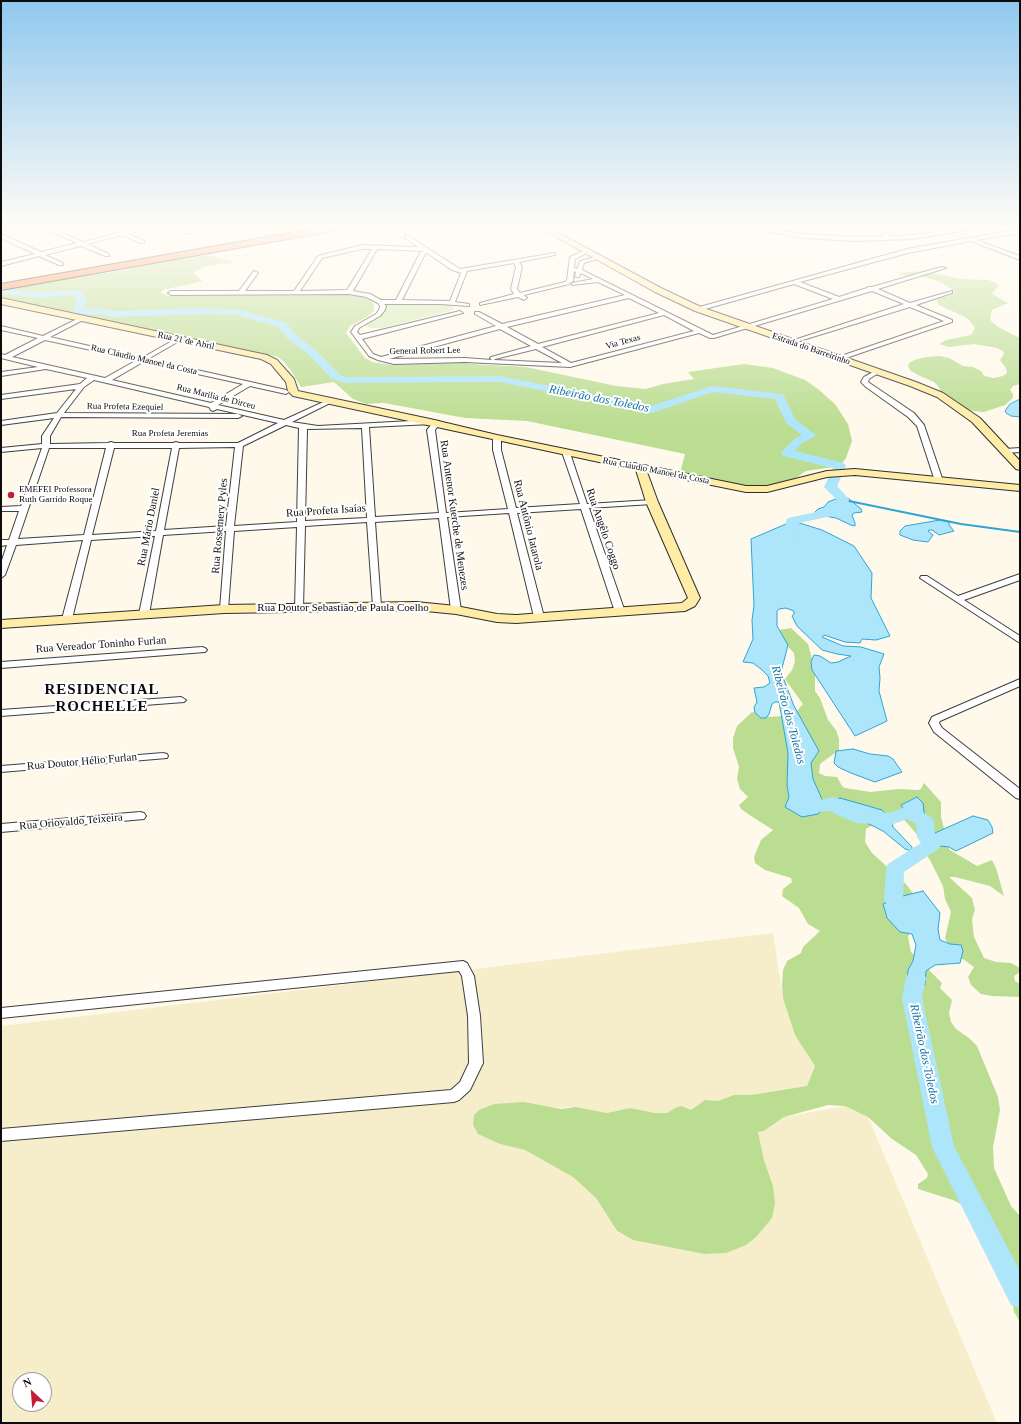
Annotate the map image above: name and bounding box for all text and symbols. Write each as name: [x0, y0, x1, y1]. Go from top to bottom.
street label: Rua 21 de Abril: [157, 330, 215, 352]
street label: Estrada do Barreirinho: [770, 331, 852, 367]
street label: Via Texas: [604, 332, 642, 352]
street label: Rua Cláudio Manoel da Costa: [90, 343, 198, 377]
street label: General Robert Lee: [389, 345, 461, 357]
street label: Rua Marilia de Dirceu: [176, 382, 256, 412]
water label: Ribeirão dos Toledos: [548, 382, 650, 416]
street label: Rua Profeta Ezequiel: [87, 401, 163, 413]
street label: Rua Profeta Jeremias: [132, 429, 208, 439]
street label: Rua Antenor Kuerche de Menezes: [437, 439, 471, 591]
street label: Rua Cláudio Manoel da Costa: [602, 455, 710, 487]
street label: Rua Rossemery Pyles: [209, 478, 231, 574]
street label: Rua Antônio Iatarola: [510, 478, 546, 572]
place label: EMEFEI Professora Ruth Garrido Roque: [19, 485, 92, 506]
street label: Rua Mário Daniel: [135, 487, 163, 567]
street label: Rua Angêlo Coggo: [583, 487, 623, 571]
marker: EMEFEI Professora Ruth Garrido Roque: [6, 490, 16, 500]
street label: Rua Profeta Isaías: [286, 502, 366, 520]
street label: Rua Doutor Sebastião de Paula Coelho: [257, 601, 429, 615]
street label: Rua Vereador Toninho Furlan: [35, 634, 167, 656]
water label: Ribeirão dos Toledos: [768, 664, 808, 766]
district label: RESIDENCIAL ROCHELLE: [44, 681, 160, 716]
street label: Rua Doutor Hélio Furlan: [26, 751, 138, 773]
street label: Rua Oriovaldo Teixeira: [19, 811, 123, 833]
water label: Ribeirão dos Toledos: [906, 1003, 942, 1105]
north arrow: [12, 1372, 52, 1412]
text: N: [21, 1375, 33, 1389]

